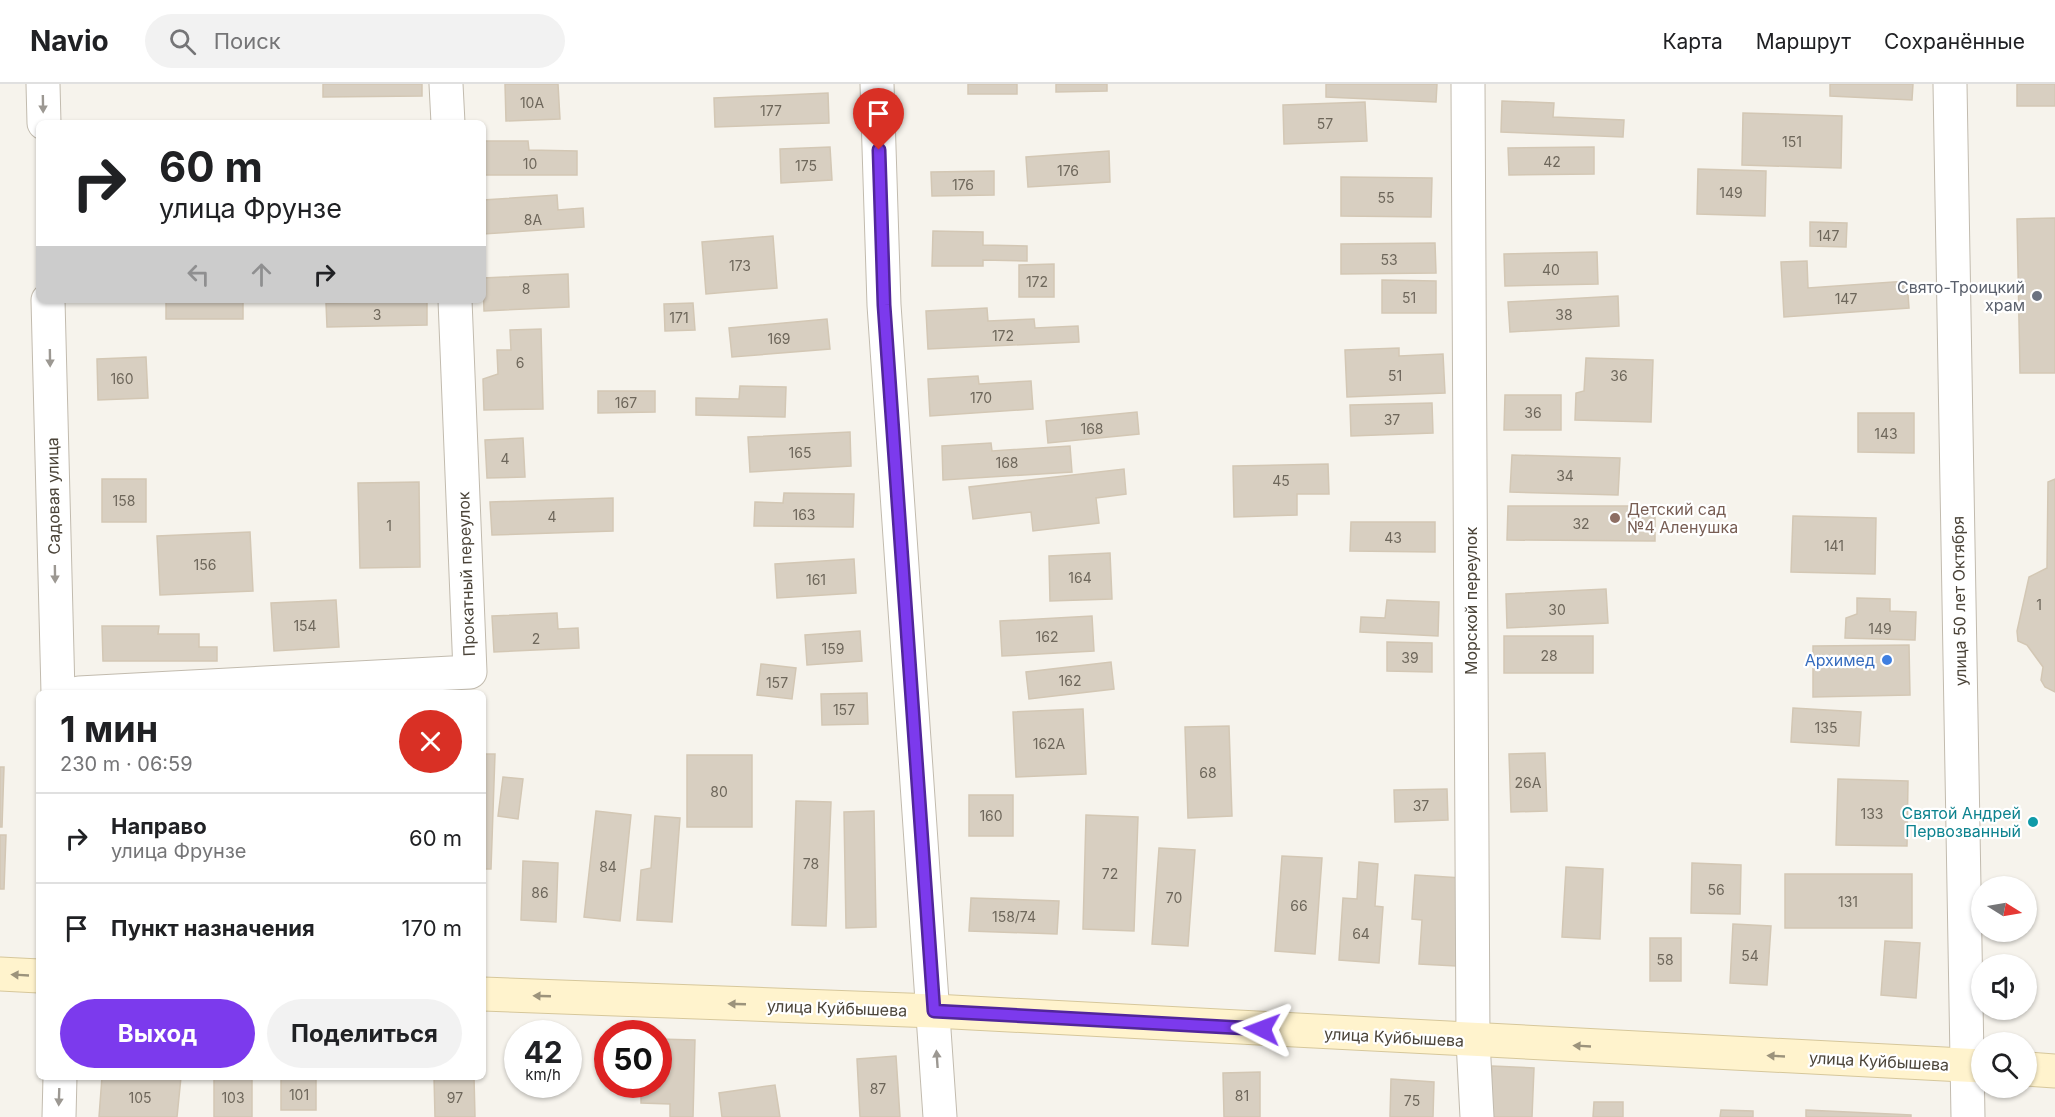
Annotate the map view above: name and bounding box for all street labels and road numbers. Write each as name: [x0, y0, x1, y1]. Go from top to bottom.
street label: Садовая улица: [42, 437, 64, 555]
street label: Прокатный переулок: [453, 491, 479, 657]
street label: улица 50 лет Октября: [1948, 516, 1970, 686]
street label: Морской переулок: [1461, 527, 1481, 675]
street label: улица Куйбышева: [767, 996, 907, 1020]
street label: улица Куйбышева: [1323, 1023, 1465, 1051]
street label: улица Куйбышева: [1808, 1047, 1950, 1075]

